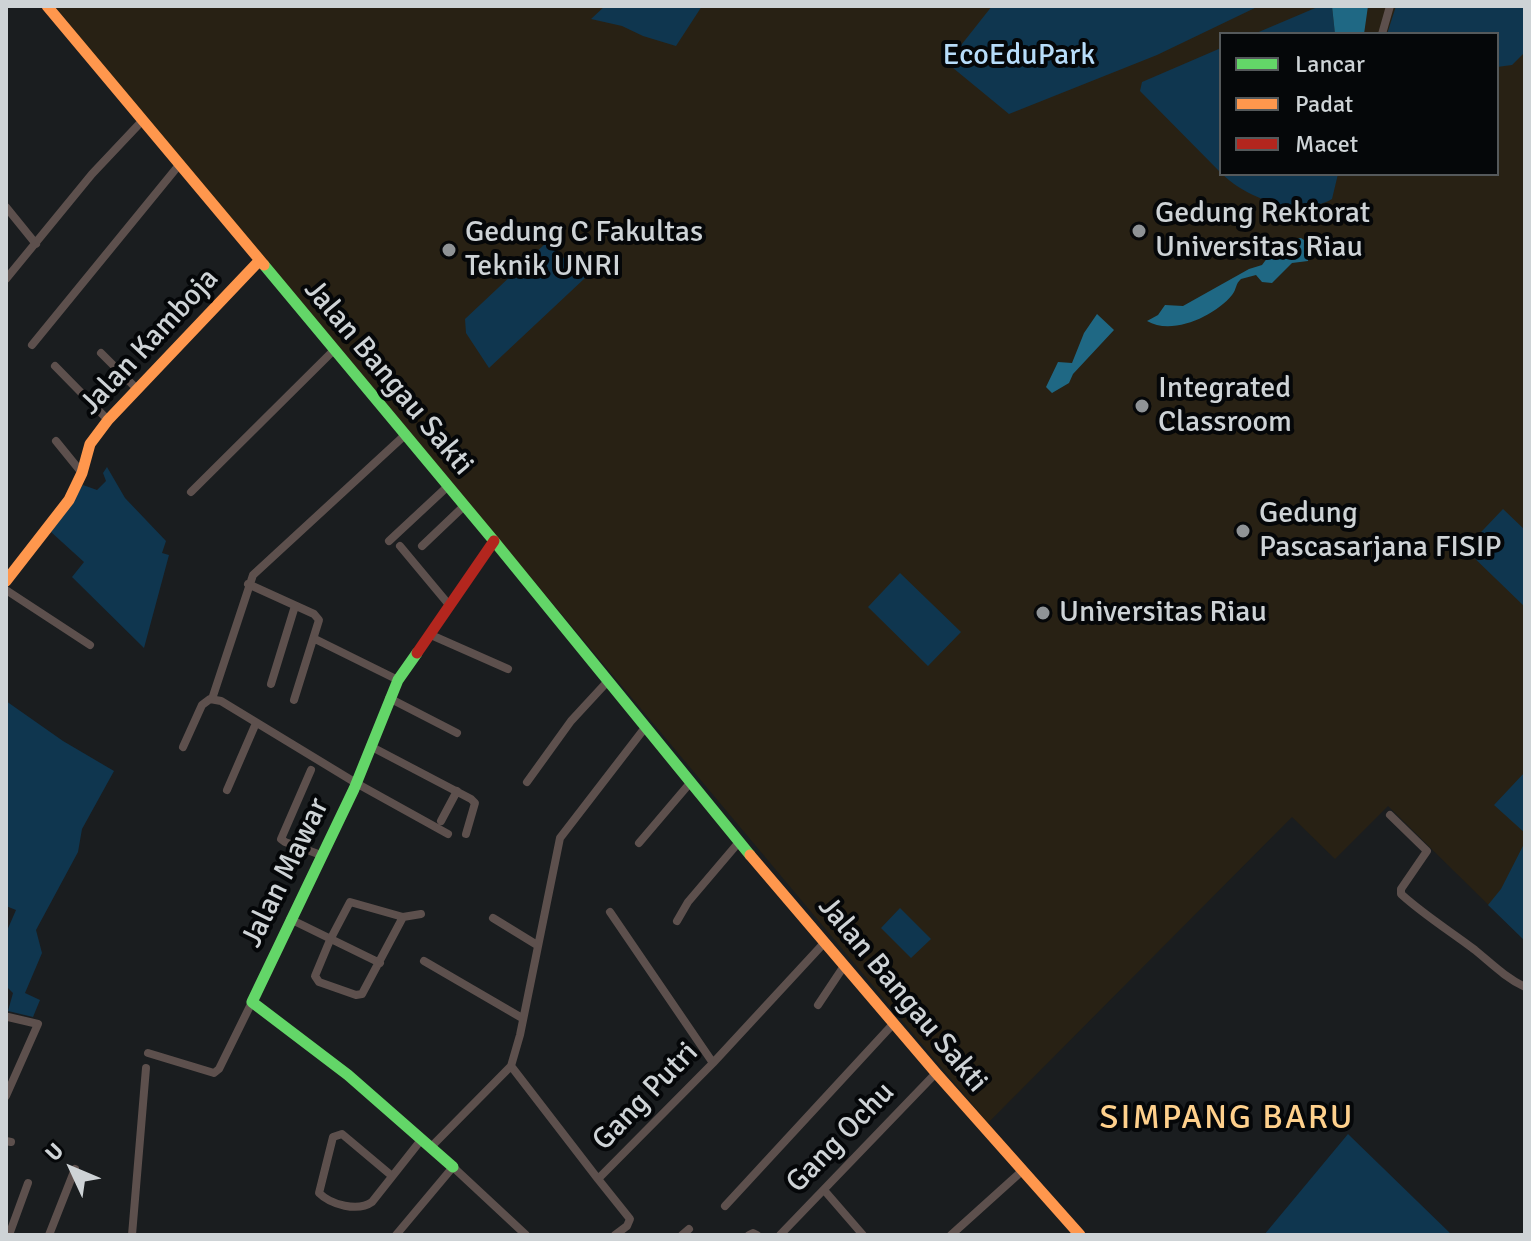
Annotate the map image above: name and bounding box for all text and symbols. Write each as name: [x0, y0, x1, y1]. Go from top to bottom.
legend: [1219, 32, 1499, 176]
park label: EcoEduPark: [943, 38, 1095, 74]
text: Lancar: [1295, 49, 1365, 79]
text: Padat: [1295, 89, 1353, 119]
text: Macet: [1295, 129, 1358, 159]
place label: Gedung Rektorat Universitas Riau: [1155, 196, 1370, 266]
place label: Gedung C Fakultas Teknik UNRI: [465, 215, 703, 286]
marker: Gedung Rektorat Universitas Riau: [1130, 222, 1148, 240]
marker: Gedung C Fakultas Teknik UNRI: [440, 241, 458, 259]
street label: Jalan Kamboja: [73, 261, 227, 423]
street label: Jalan Bangau Sakti: [296, 273, 480, 483]
place label: Integrated Classroom: [1158, 371, 1292, 442]
marker: Integrated Classroom: [1133, 397, 1151, 415]
place label: Gedung Pascasarjana FISIP: [1259, 496, 1502, 566]
marker: Gedung Pascasarjana FISIP: [1234, 522, 1252, 540]
place label: Universitas Riau: [1059, 595, 1267, 631]
marker: Universitas Riau: [1034, 604, 1052, 622]
street label: Jalan Mawar: [234, 792, 338, 954]
street label: Jalan Bangau Sakti: [810, 890, 994, 1100]
street label: Gang Putri: [586, 1035, 706, 1159]
street label: Gang Ochu: [779, 1075, 903, 1201]
district label: SIMPANG BARU: [1100, 1099, 1354, 1139]
north arrow: [32, 1129, 112, 1209]
text: U: [40, 1137, 69, 1167]

